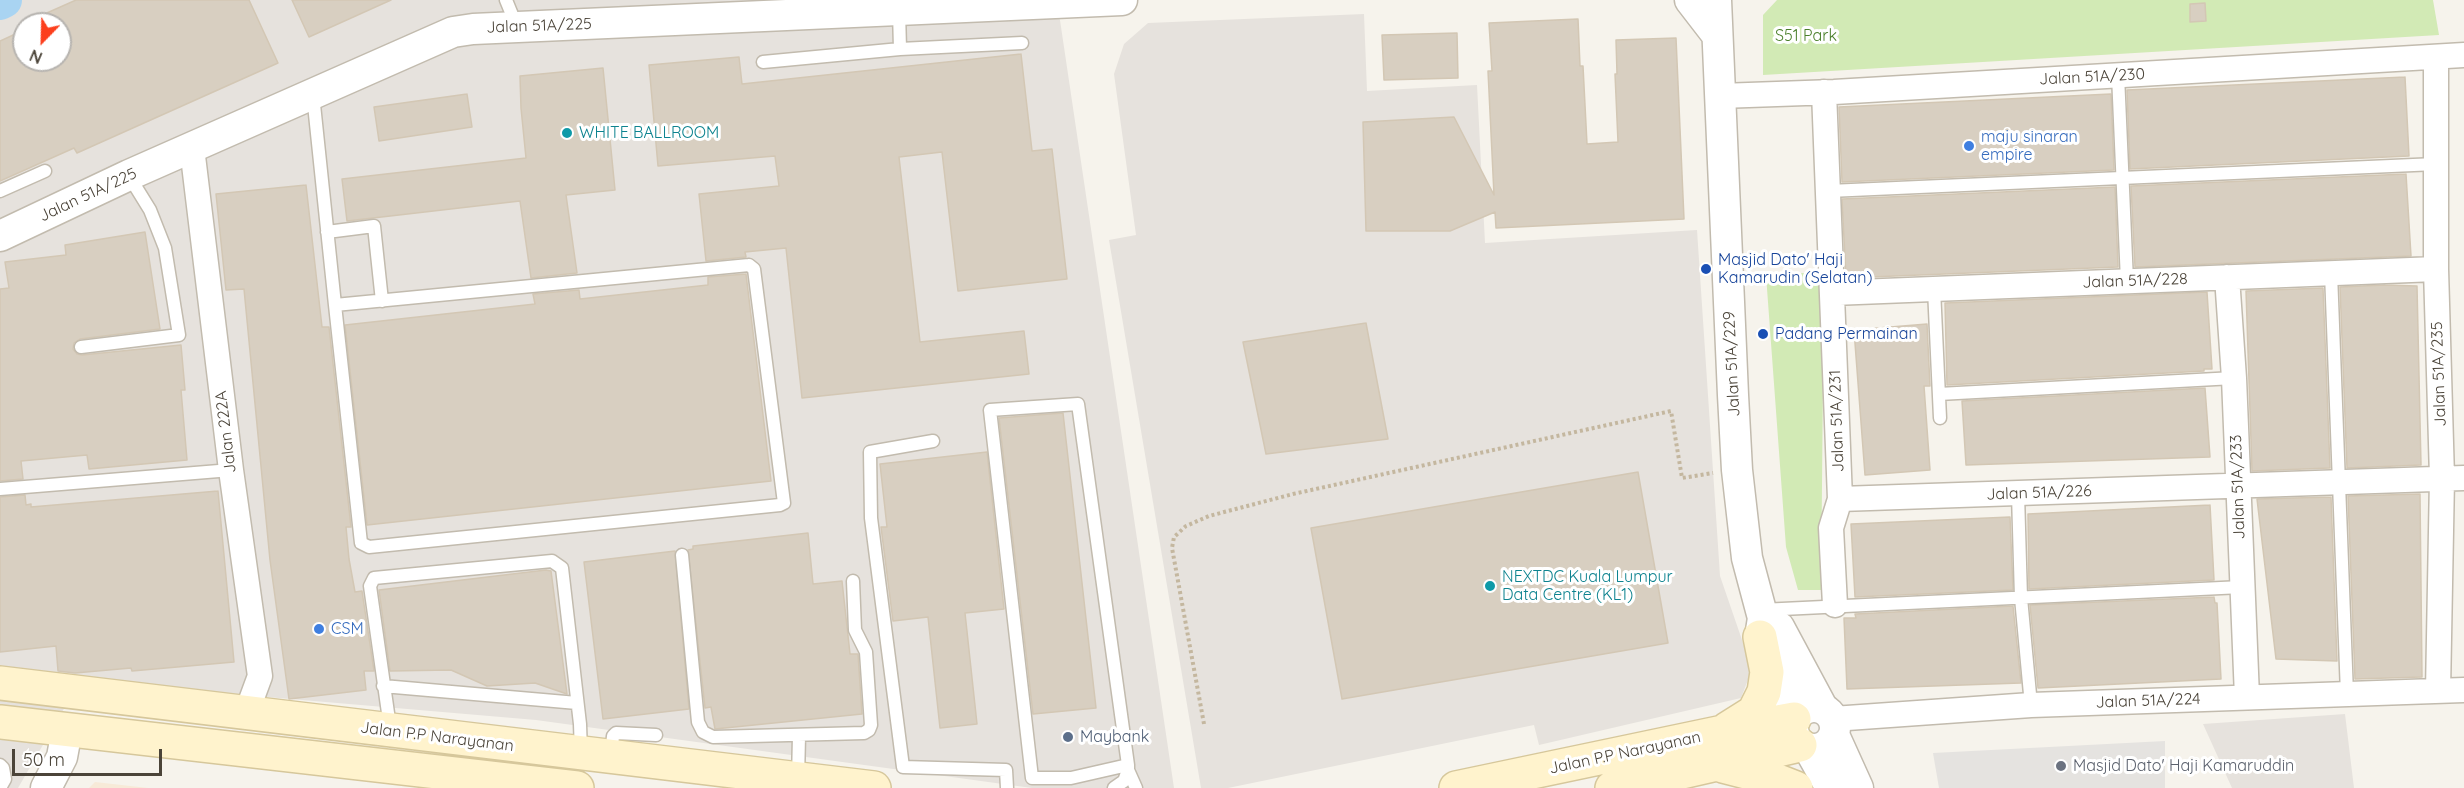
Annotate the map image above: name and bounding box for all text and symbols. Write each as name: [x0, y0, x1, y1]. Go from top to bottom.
north arrow: [12, 12, 72, 72]
street label: Jalan 51A/225: [486, 15, 592, 37]
park label: S51 Park: [1775, 26, 1837, 46]
text: N: [26, 45, 45, 68]
street label: Jalan 51A/230: [2039, 65, 2145, 89]
place label: WHITE BALLROOM: [579, 123, 719, 143]
marker: WHITE BALLROOM: [560, 126, 574, 140]
place label: maju sinaran empire: [1981, 127, 2078, 165]
marker: maju sinaran empire: [1962, 139, 1976, 153]
street label: Jalan 51A/225: [36, 164, 140, 226]
place label: Masjid Dato' Haji Kamarudin (Selatan): [1718, 250, 1873, 288]
marker: Masjid Dato' Haji Kamarudin (Selatan): [1699, 262, 1713, 276]
street label: Jalan 51A/228: [2082, 270, 2188, 292]
street label: Jalan 51A/229: [1720, 311, 1744, 417]
street label: Jalan 51A/235: [2428, 321, 2450, 427]
place label: Padang Permainan: [1775, 324, 1918, 344]
marker: Padang Permainan: [1756, 327, 1770, 341]
street label: Jalan 51A/231: [1826, 370, 1848, 472]
street label: Jalan 222A: [211, 390, 241, 474]
street label: Jalan 51A/233: [2227, 434, 2249, 540]
street label: Jalan 51A/226: [1986, 482, 2092, 504]
place label: NEXTDC Kuala Lumpur Data Centre (KL1): [1502, 567, 1673, 605]
marker: NEXTDC Kuala Lumpur Data Centre (KL1): [1483, 579, 1497, 593]
place label: CSM: [331, 619, 364, 639]
marker: CSM: [312, 622, 326, 636]
street label: Jalan 51A/224: [2095, 690, 2201, 712]
street label: Jalan P.P Narayanan: [359, 718, 515, 756]
place label: Maybank: [1080, 727, 1149, 747]
street label: Jalan P.P Narayanan: [1547, 728, 1703, 778]
marker: Maybank: [1061, 730, 1075, 744]
scale bar: [15, 737, 165, 775]
text: 50 m: [23, 748, 65, 771]
place label: Masjid Dato' Haji Kamaruddin: [2073, 756, 2294, 776]
marker: Masjid Dato' Haji Kamaruddin: [2054, 759, 2068, 773]

